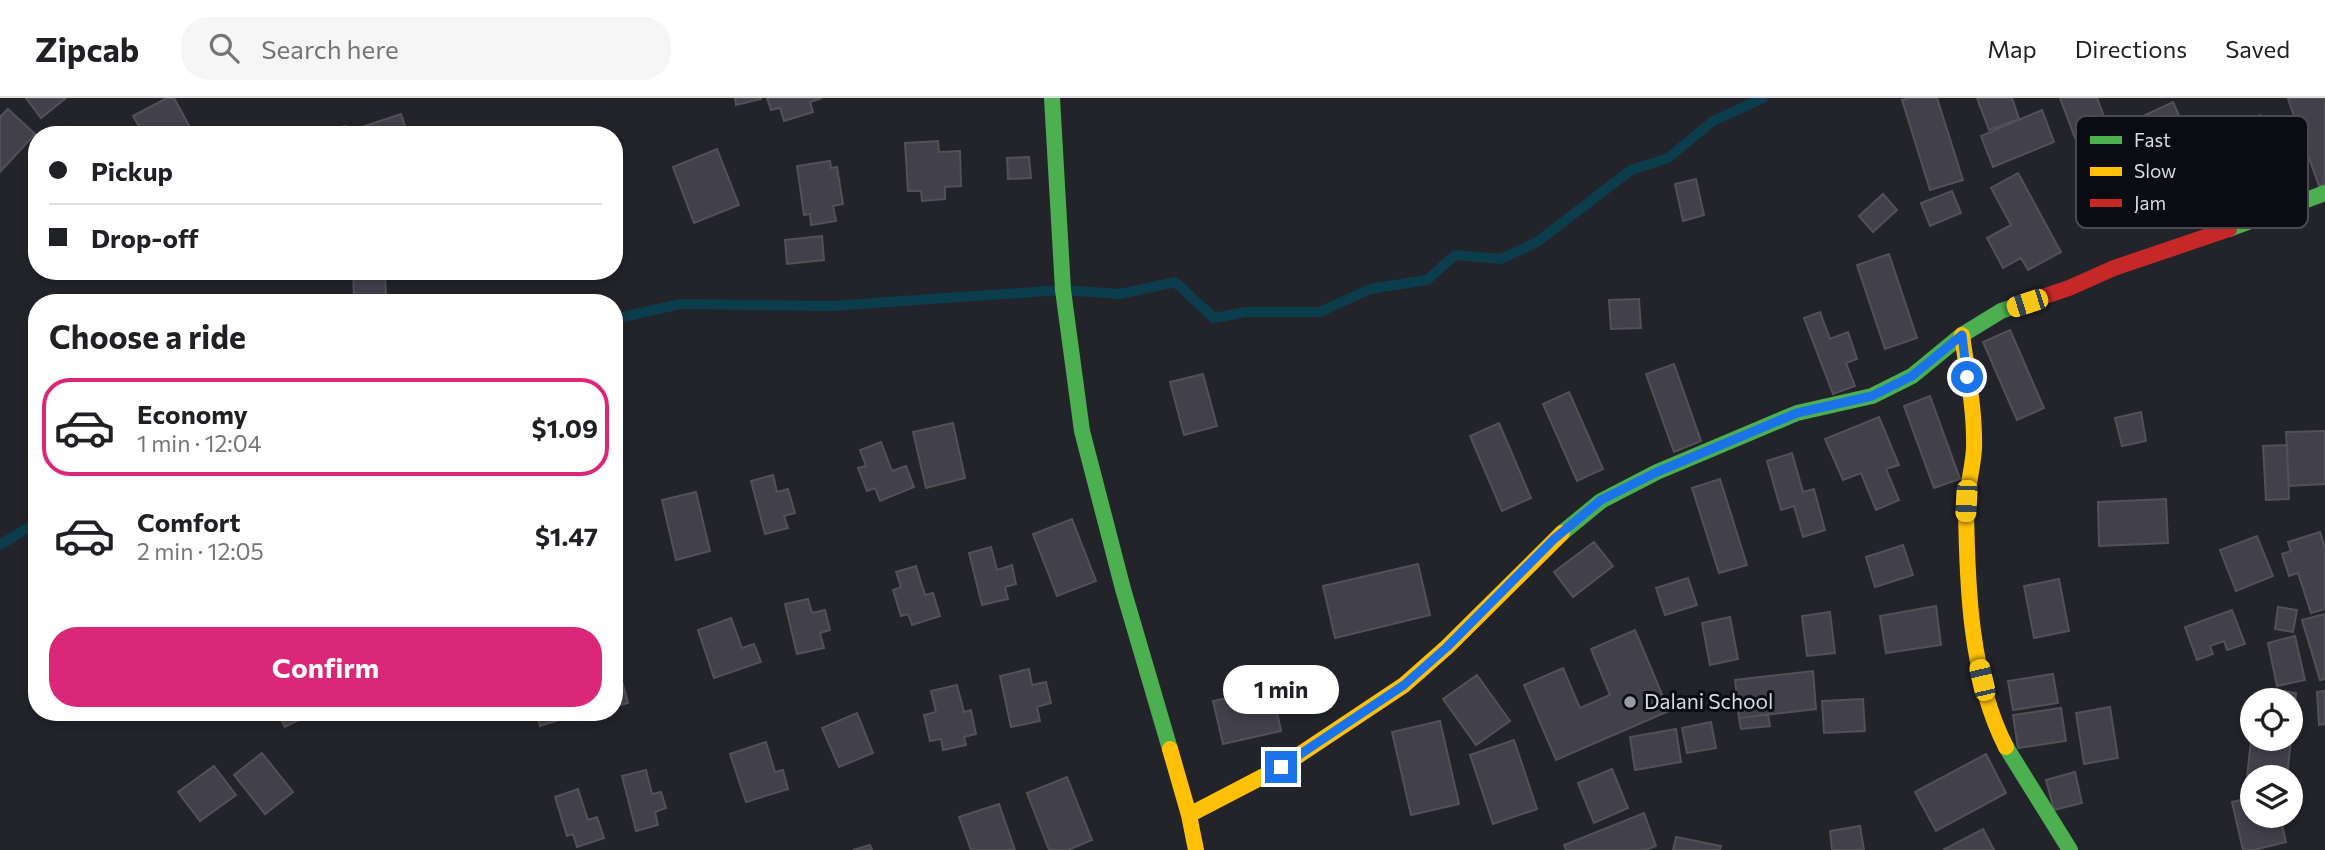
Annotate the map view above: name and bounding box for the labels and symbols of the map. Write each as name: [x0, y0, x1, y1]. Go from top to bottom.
legend: [2076, 116, 2308, 228]
text: Fast: [2134, 128, 2171, 151]
text: Slow: [2134, 159, 2176, 182]
text: Jam: [2134, 191, 2166, 214]
car: [2004, 287, 2051, 319]
route start: [1951, 361, 1983, 393]
car: [1955, 479, 1978, 523]
car: [1968, 657, 1997, 703]
callout: 1 min: [1223, 666, 1339, 714]
place label: Dalani School: [1644, 688, 1773, 713]
marker: Dalani School: [1622, 694, 1638, 710]
route end: [1265, 751, 1297, 783]

